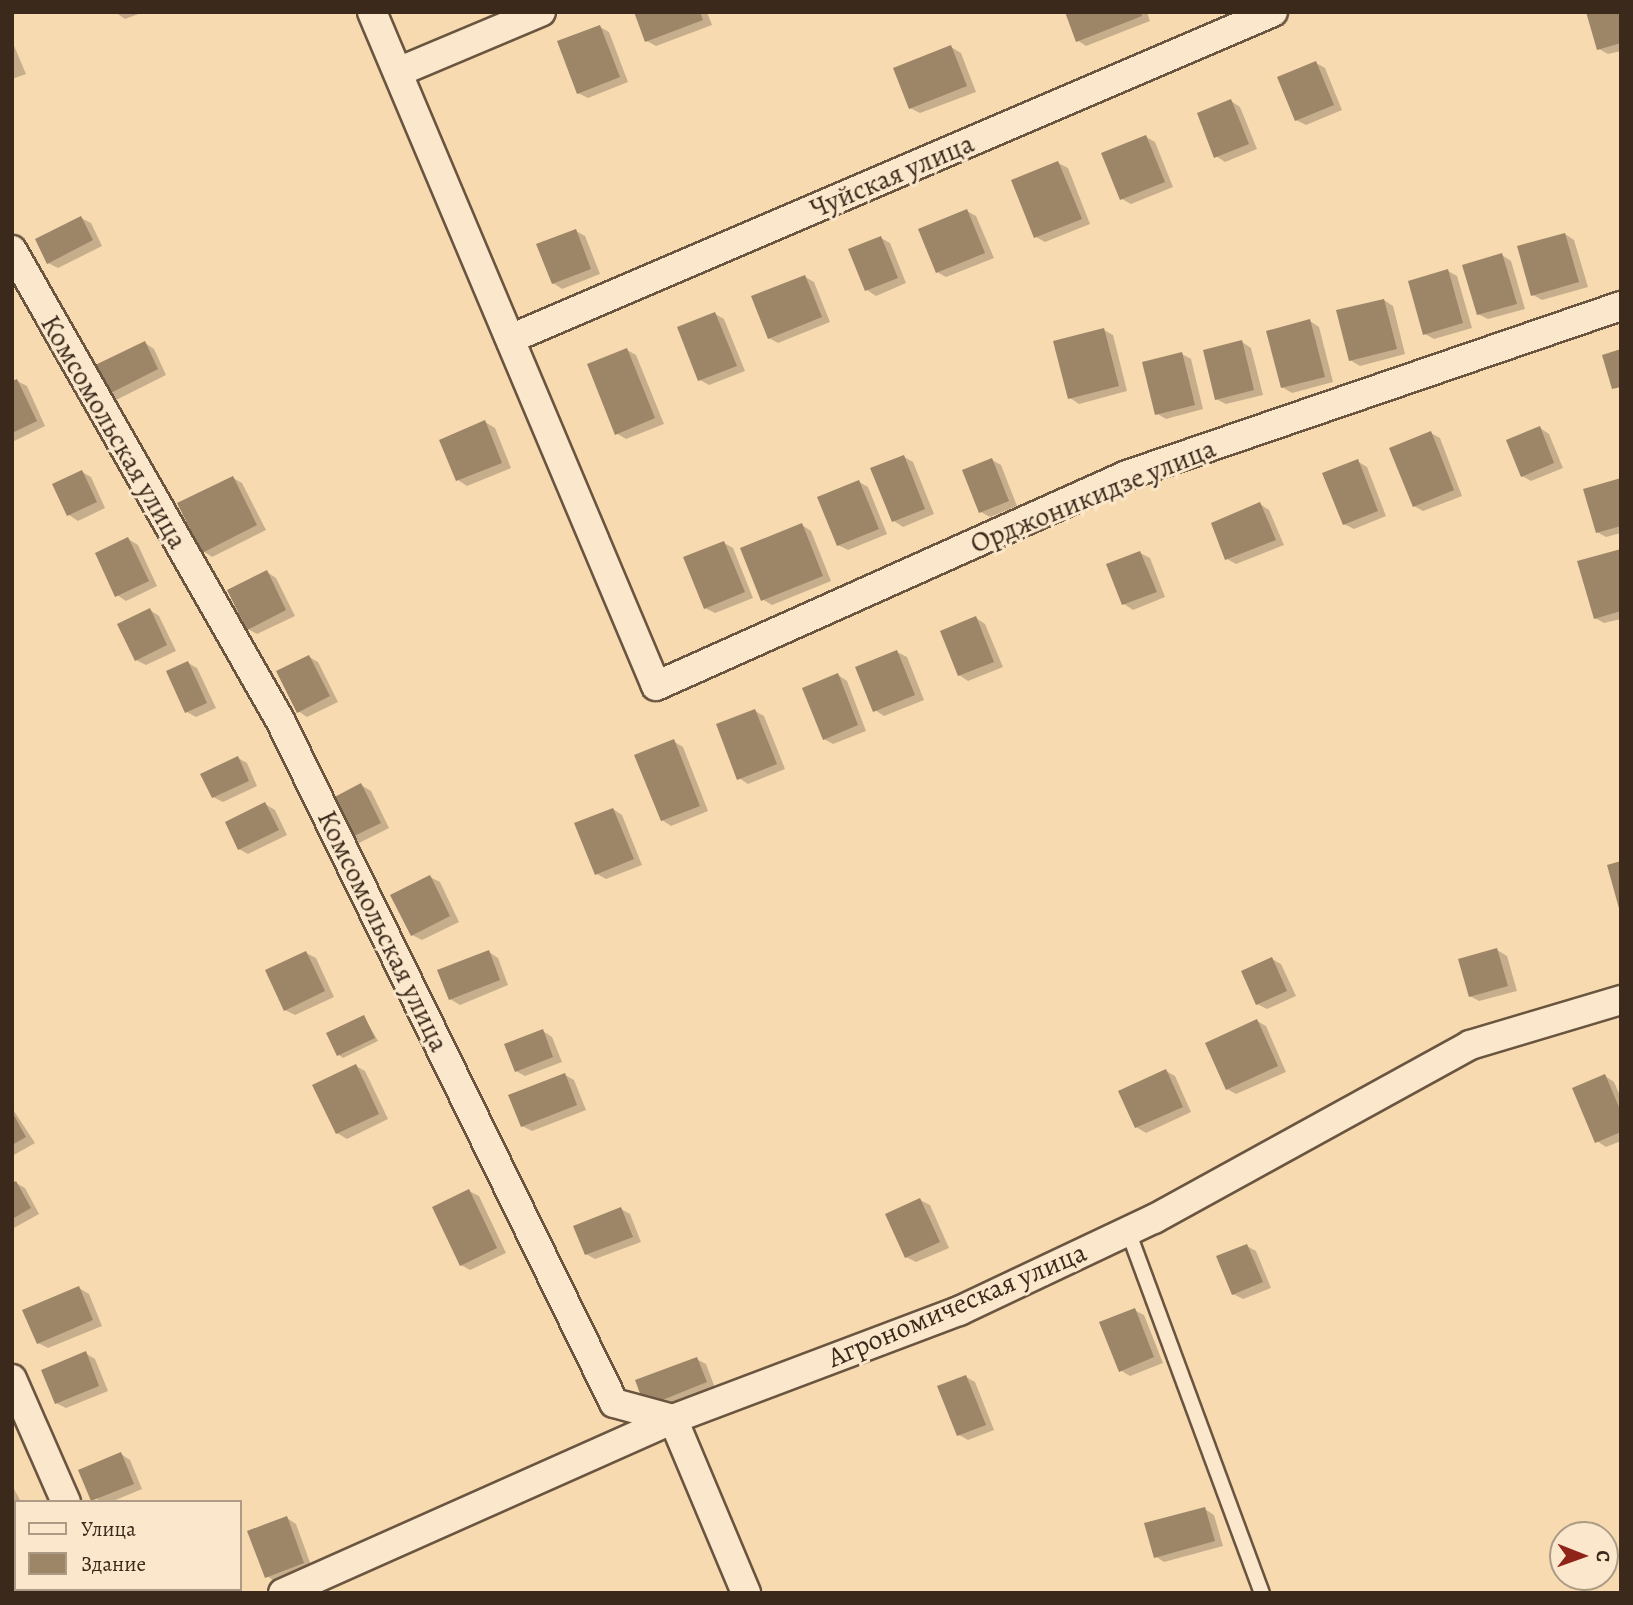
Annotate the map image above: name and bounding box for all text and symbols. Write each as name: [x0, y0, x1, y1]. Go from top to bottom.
street label: Чуйская улица: [805, 126, 979, 226]
street label: Комсомольская улица: [33, 309, 195, 555]
street label: Орджоникидзе улица: [965, 431, 1221, 561]
street label: Комсомольская улица: [310, 805, 456, 1057]
street label: Агрономическая улица: [823, 1235, 1091, 1375]
legend: [14, 1500, 242, 1591]
text: Улица: [81, 1515, 136, 1543]
north arrow: [1549, 1521, 1619, 1591]
text: Здание: [81, 1550, 146, 1578]
text: С: [1590, 1550, 1616, 1562]

